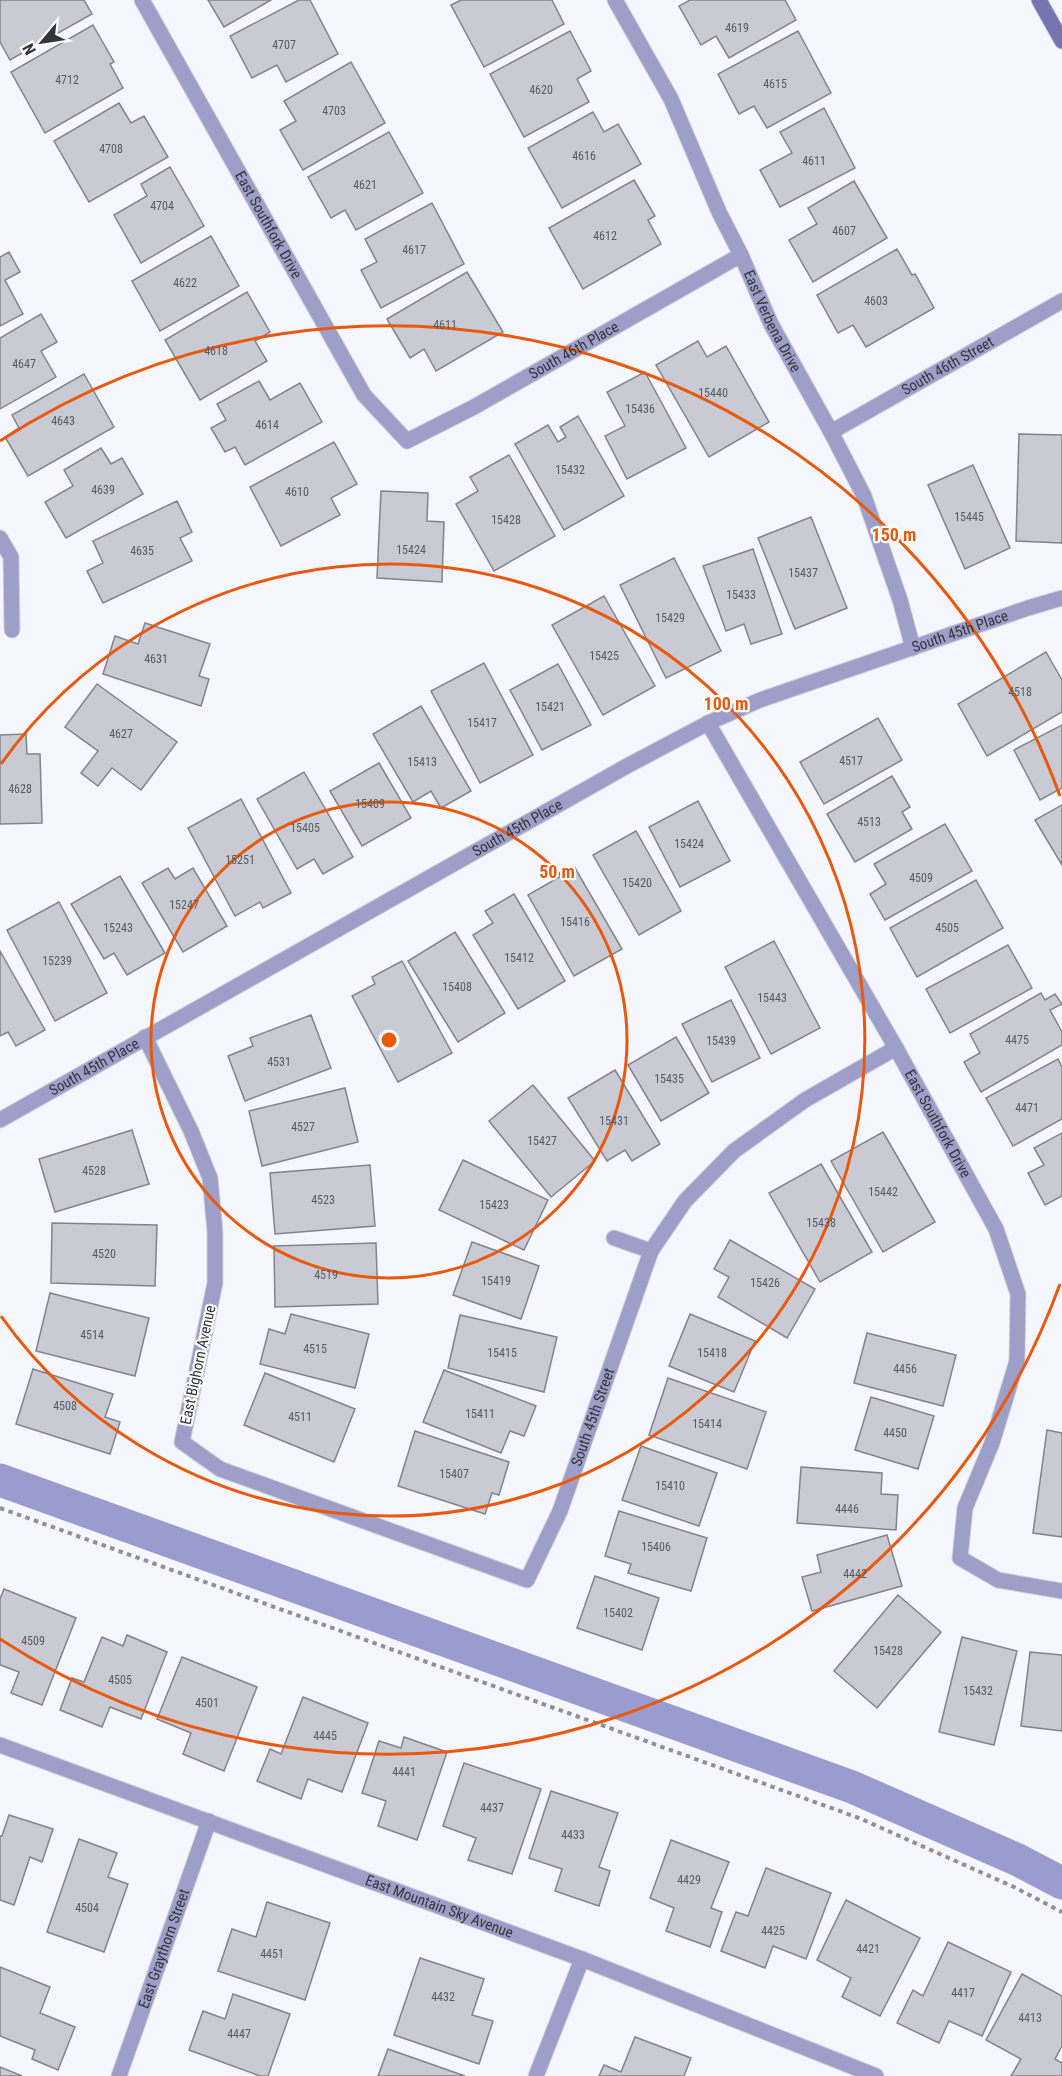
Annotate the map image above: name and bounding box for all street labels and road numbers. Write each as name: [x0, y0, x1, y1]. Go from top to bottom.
street label: East Southfork Drive: [231, 168, 306, 282]
street label: East Verbena Drive: [740, 267, 805, 375]
street label: South 46th Place: [526, 317, 622, 383]
street label: South 46th Street: [898, 333, 997, 399]
street label: South 45th Place: [909, 607, 1010, 656]
street label: South 45th Place: [469, 795, 565, 861]
street label: South 45th Place: [46, 1034, 142, 1099]
street label: East Southfork Drive: [901, 1067, 975, 1181]
street label: East Bighorn Avenue: [177, 1304, 219, 1426]
street label: South 45th Street: [567, 1366, 618, 1469]
street label: East Mountain Sky Avenue: [363, 1871, 516, 1942]
street label: East Graythorn Street: [135, 1886, 193, 2011]

